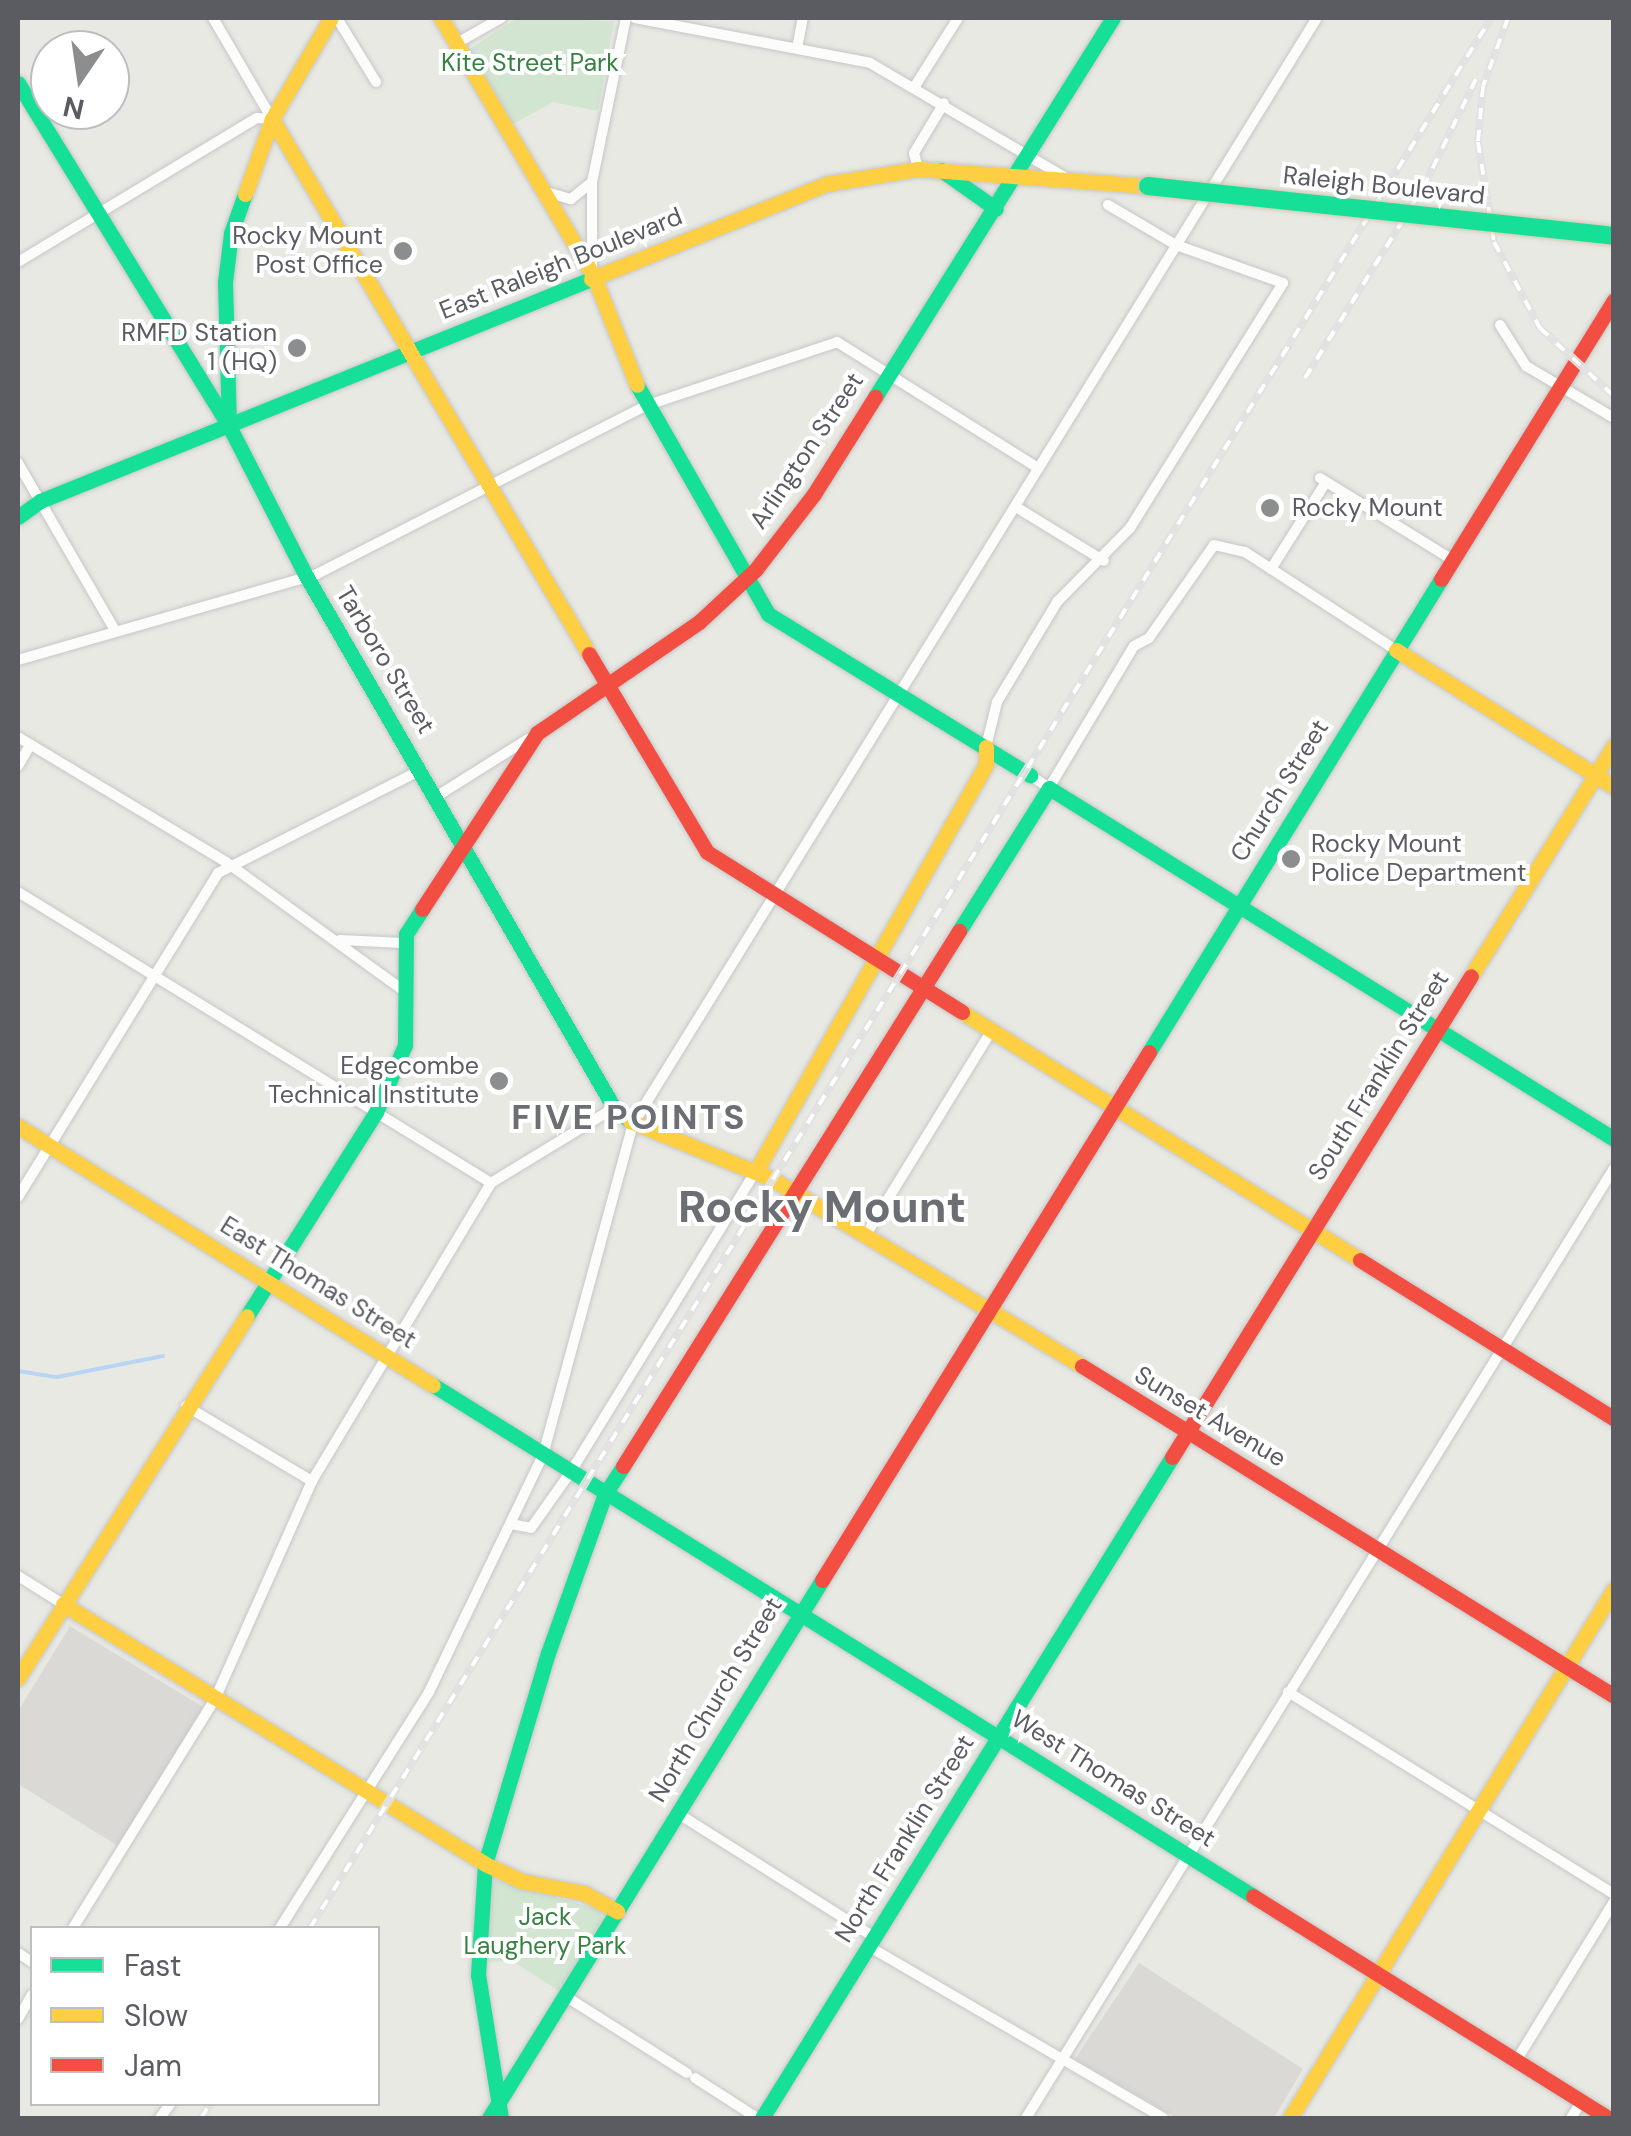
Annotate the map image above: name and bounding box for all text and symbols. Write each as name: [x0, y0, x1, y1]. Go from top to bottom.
north arrow: [30, 30, 130, 130]
park label: Kite Street Park: [441, 48, 619, 78]
text: N: [59, 87, 88, 128]
street label: Raleigh Boulevard: [1282, 160, 1486, 212]
street label: East Raleigh Boulevard: [435, 202, 687, 326]
place label: Rocky Mount Post Office: [232, 222, 383, 281]
marker: Rocky Mount Post Office: [392, 240, 414, 262]
place label: RMFD Station 1 (HQ): [121, 319, 277, 378]
marker: RMFD Station 1 (HQ): [286, 337, 308, 359]
street label: Arlington Street: [744, 367, 870, 535]
place label: Rocky Mount: [1292, 493, 1443, 523]
marker: Rocky Mount: [1257, 495, 1283, 521]
street label: Tarboro Street: [329, 581, 441, 739]
street label: Church Street: [1224, 715, 1336, 867]
place label: Rocky Mount Police Department: [1311, 830, 1527, 889]
marker: Rocky Mount Police Department: [1280, 848, 1302, 870]
street label: South Franklin Street: [1302, 966, 1456, 1186]
place label: Edgecombe Technical Institute: [268, 1052, 479, 1111]
marker: Edgecombe Technical Institute: [488, 1070, 510, 1092]
district label: FIVE POINTS: [511, 1096, 747, 1138]
district label: Rocky Mount: [678, 1180, 966, 1234]
street label: East Thomas Street: [215, 1211, 421, 1355]
street label: Sunset Avenue: [1129, 1360, 1291, 1474]
street label: North Church Street: [643, 1592, 789, 1808]
street label: West Thomas Street: [1006, 1704, 1220, 1854]
street label: North Franklin Street: [829, 1730, 981, 1948]
park label: Jack Laughery Park: [464, 1903, 626, 1962]
legend: [30, 1926, 380, 2106]
text: Fast: [124, 1946, 182, 1985]
text: Slow: [124, 1996, 188, 2035]
text: Jam: [124, 2046, 182, 2085]

